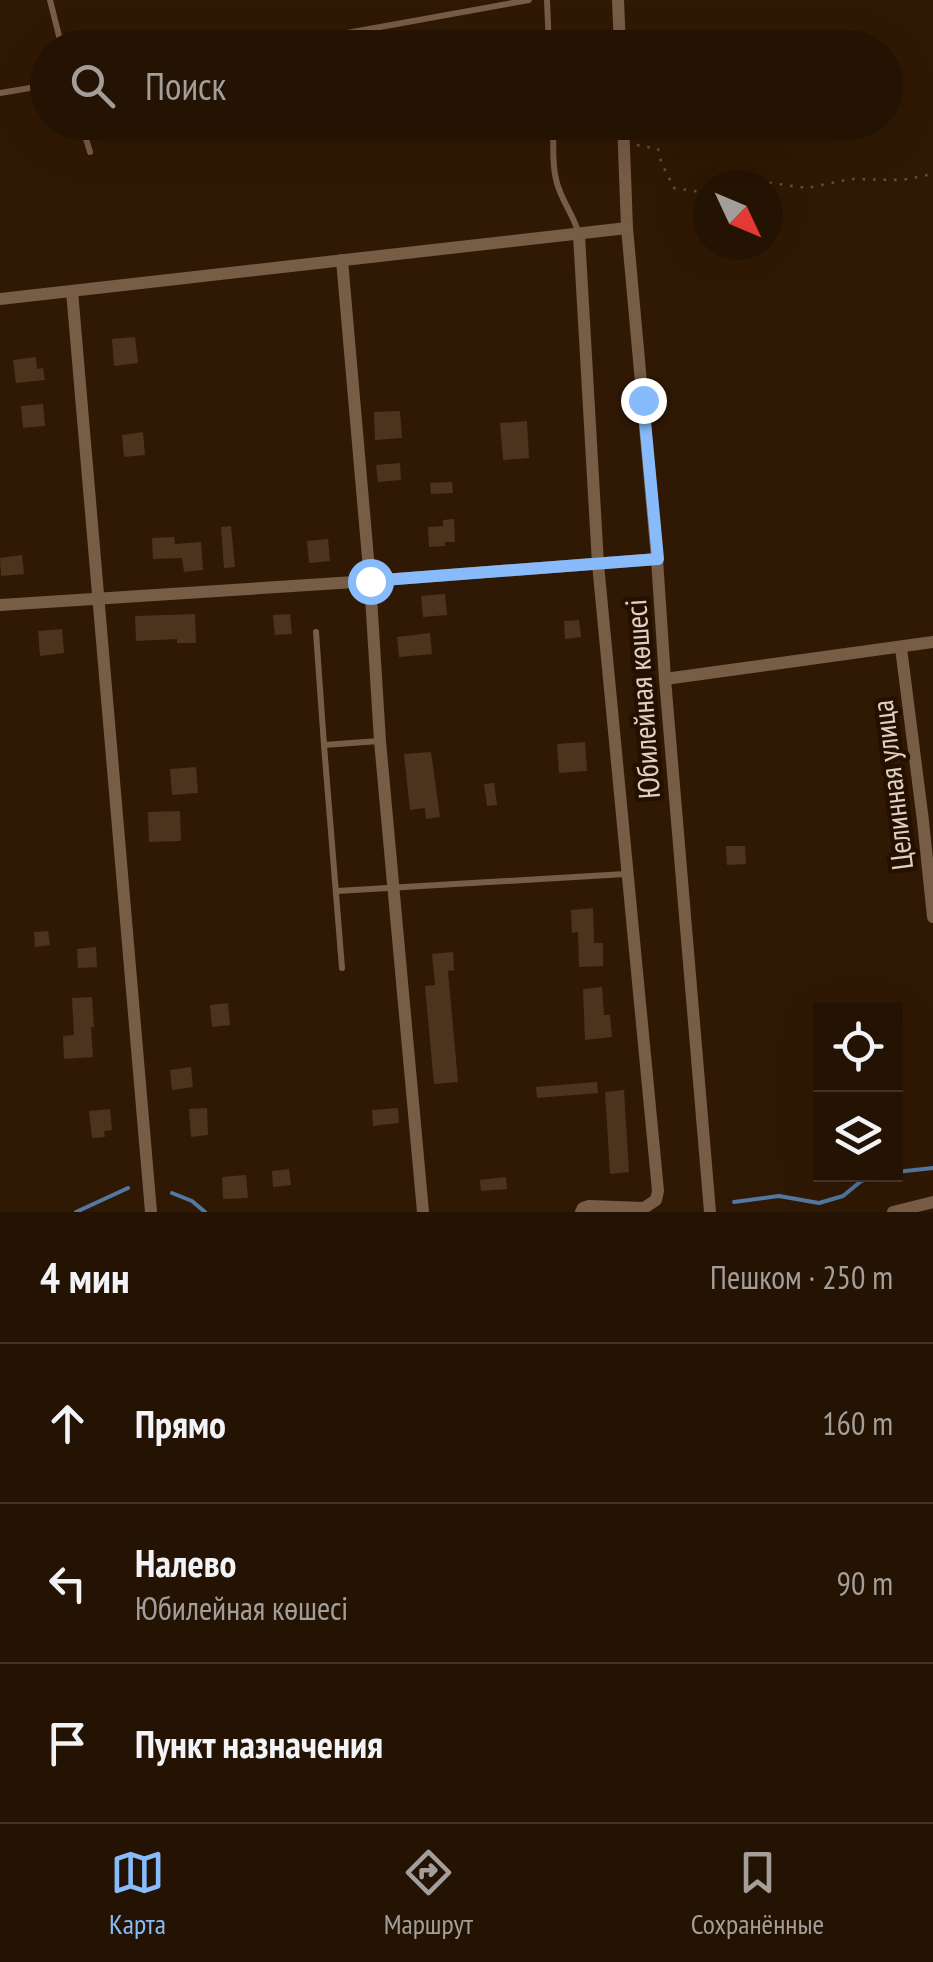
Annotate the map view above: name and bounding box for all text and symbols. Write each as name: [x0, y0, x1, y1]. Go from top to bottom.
search box: [30, 30, 903, 140]
icon: search: [65, 58, 120, 113]
text: Поиск: [145, 61, 226, 110]
north arrow: [693, 170, 783, 260]
route end: [621, 378, 667, 424]
route start: [348, 559, 394, 605]
street label: Юбилейная көшесі: [615, 598, 668, 800]
street label: Целинная улица: [862, 698, 921, 872]
map controls: [813, 1002, 903, 1182]
button: locate: [813, 1002, 903, 1092]
button: layers: [813, 1092, 903, 1182]
text: 4 мин: [40, 1250, 130, 1305]
text: Пешком · 250 m: [710, 1256, 893, 1298]
icon: ahead: [40, 1396, 95, 1451]
text: Прямо: [135, 1399, 226, 1448]
text: 160 m: [822, 1402, 893, 1444]
text: Налево: [135, 1538, 236, 1587]
icon: left: [40, 1556, 95, 1611]
text: 90 m: [837, 1562, 893, 1604]
text: Юбилейная көшесі: [135, 1587, 348, 1629]
icon: arrive: [40, 1716, 95, 1771]
text: Пункт назначения: [135, 1719, 383, 1768]
tab: Карта: [109, 1845, 166, 1942]
tab: Маршрут: [384, 1845, 473, 1942]
tab: Сохранённые: [691, 1845, 824, 1942]

